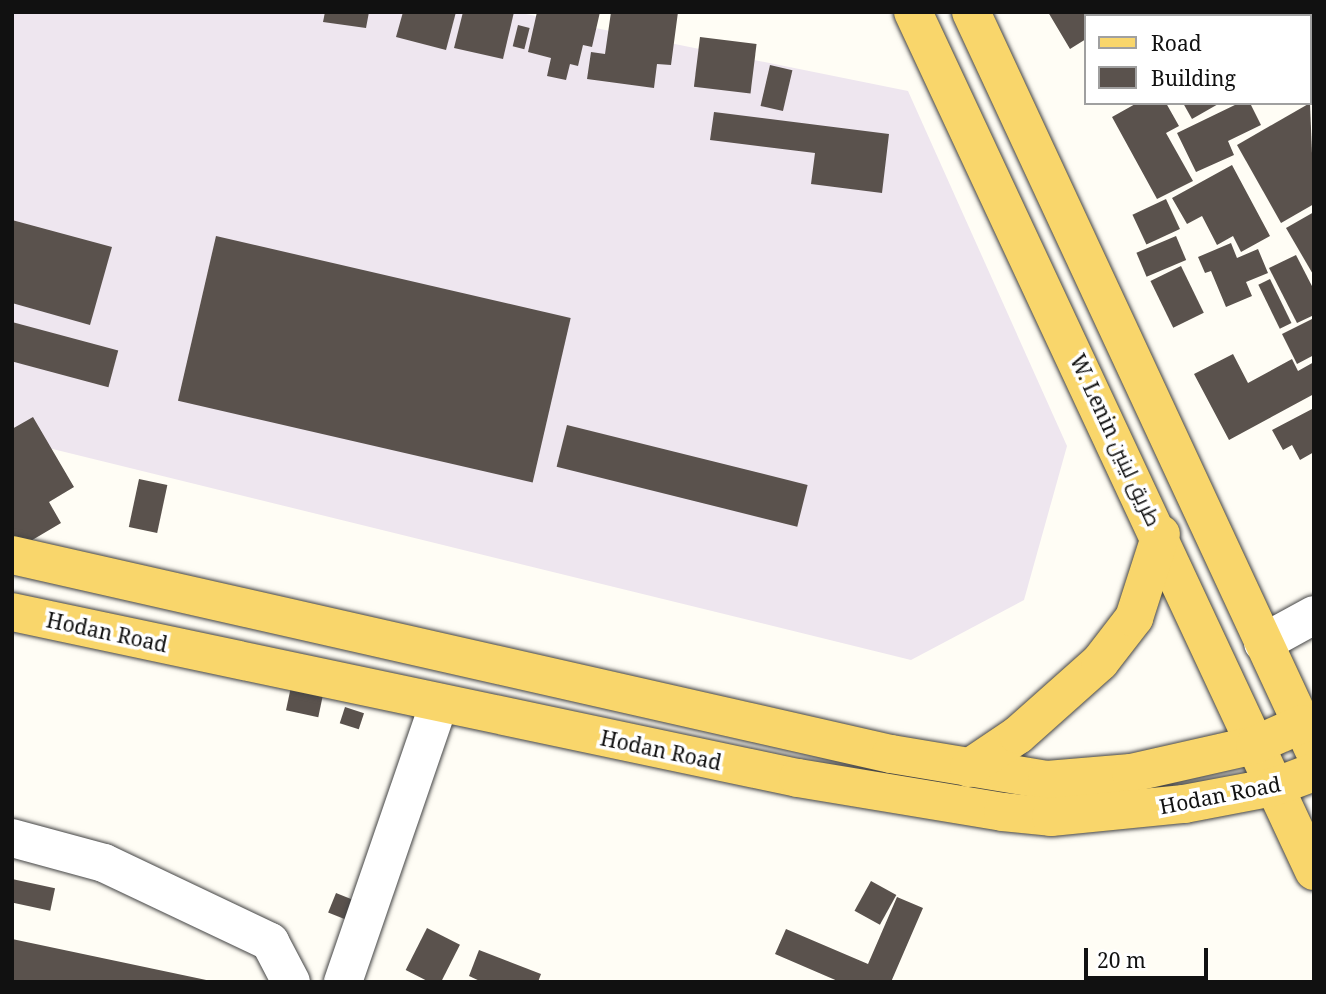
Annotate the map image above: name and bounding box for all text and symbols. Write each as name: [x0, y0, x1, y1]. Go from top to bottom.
legend: [1084, 14, 1312, 105]
text: Road: [1151, 29, 1202, 57]
text: Building: [1151, 64, 1236, 92]
street label: W. Lenin طريق لينين: [1065, 350, 1167, 530]
street label: Hodan Road: [44, 607, 170, 657]
street label: Hodan Road: [598, 725, 724, 775]
street label: Hodan Road: [1157, 771, 1283, 819]
scale bar: [1088, 934, 1212, 978]
text: 20 m: [1097, 946, 1146, 974]

